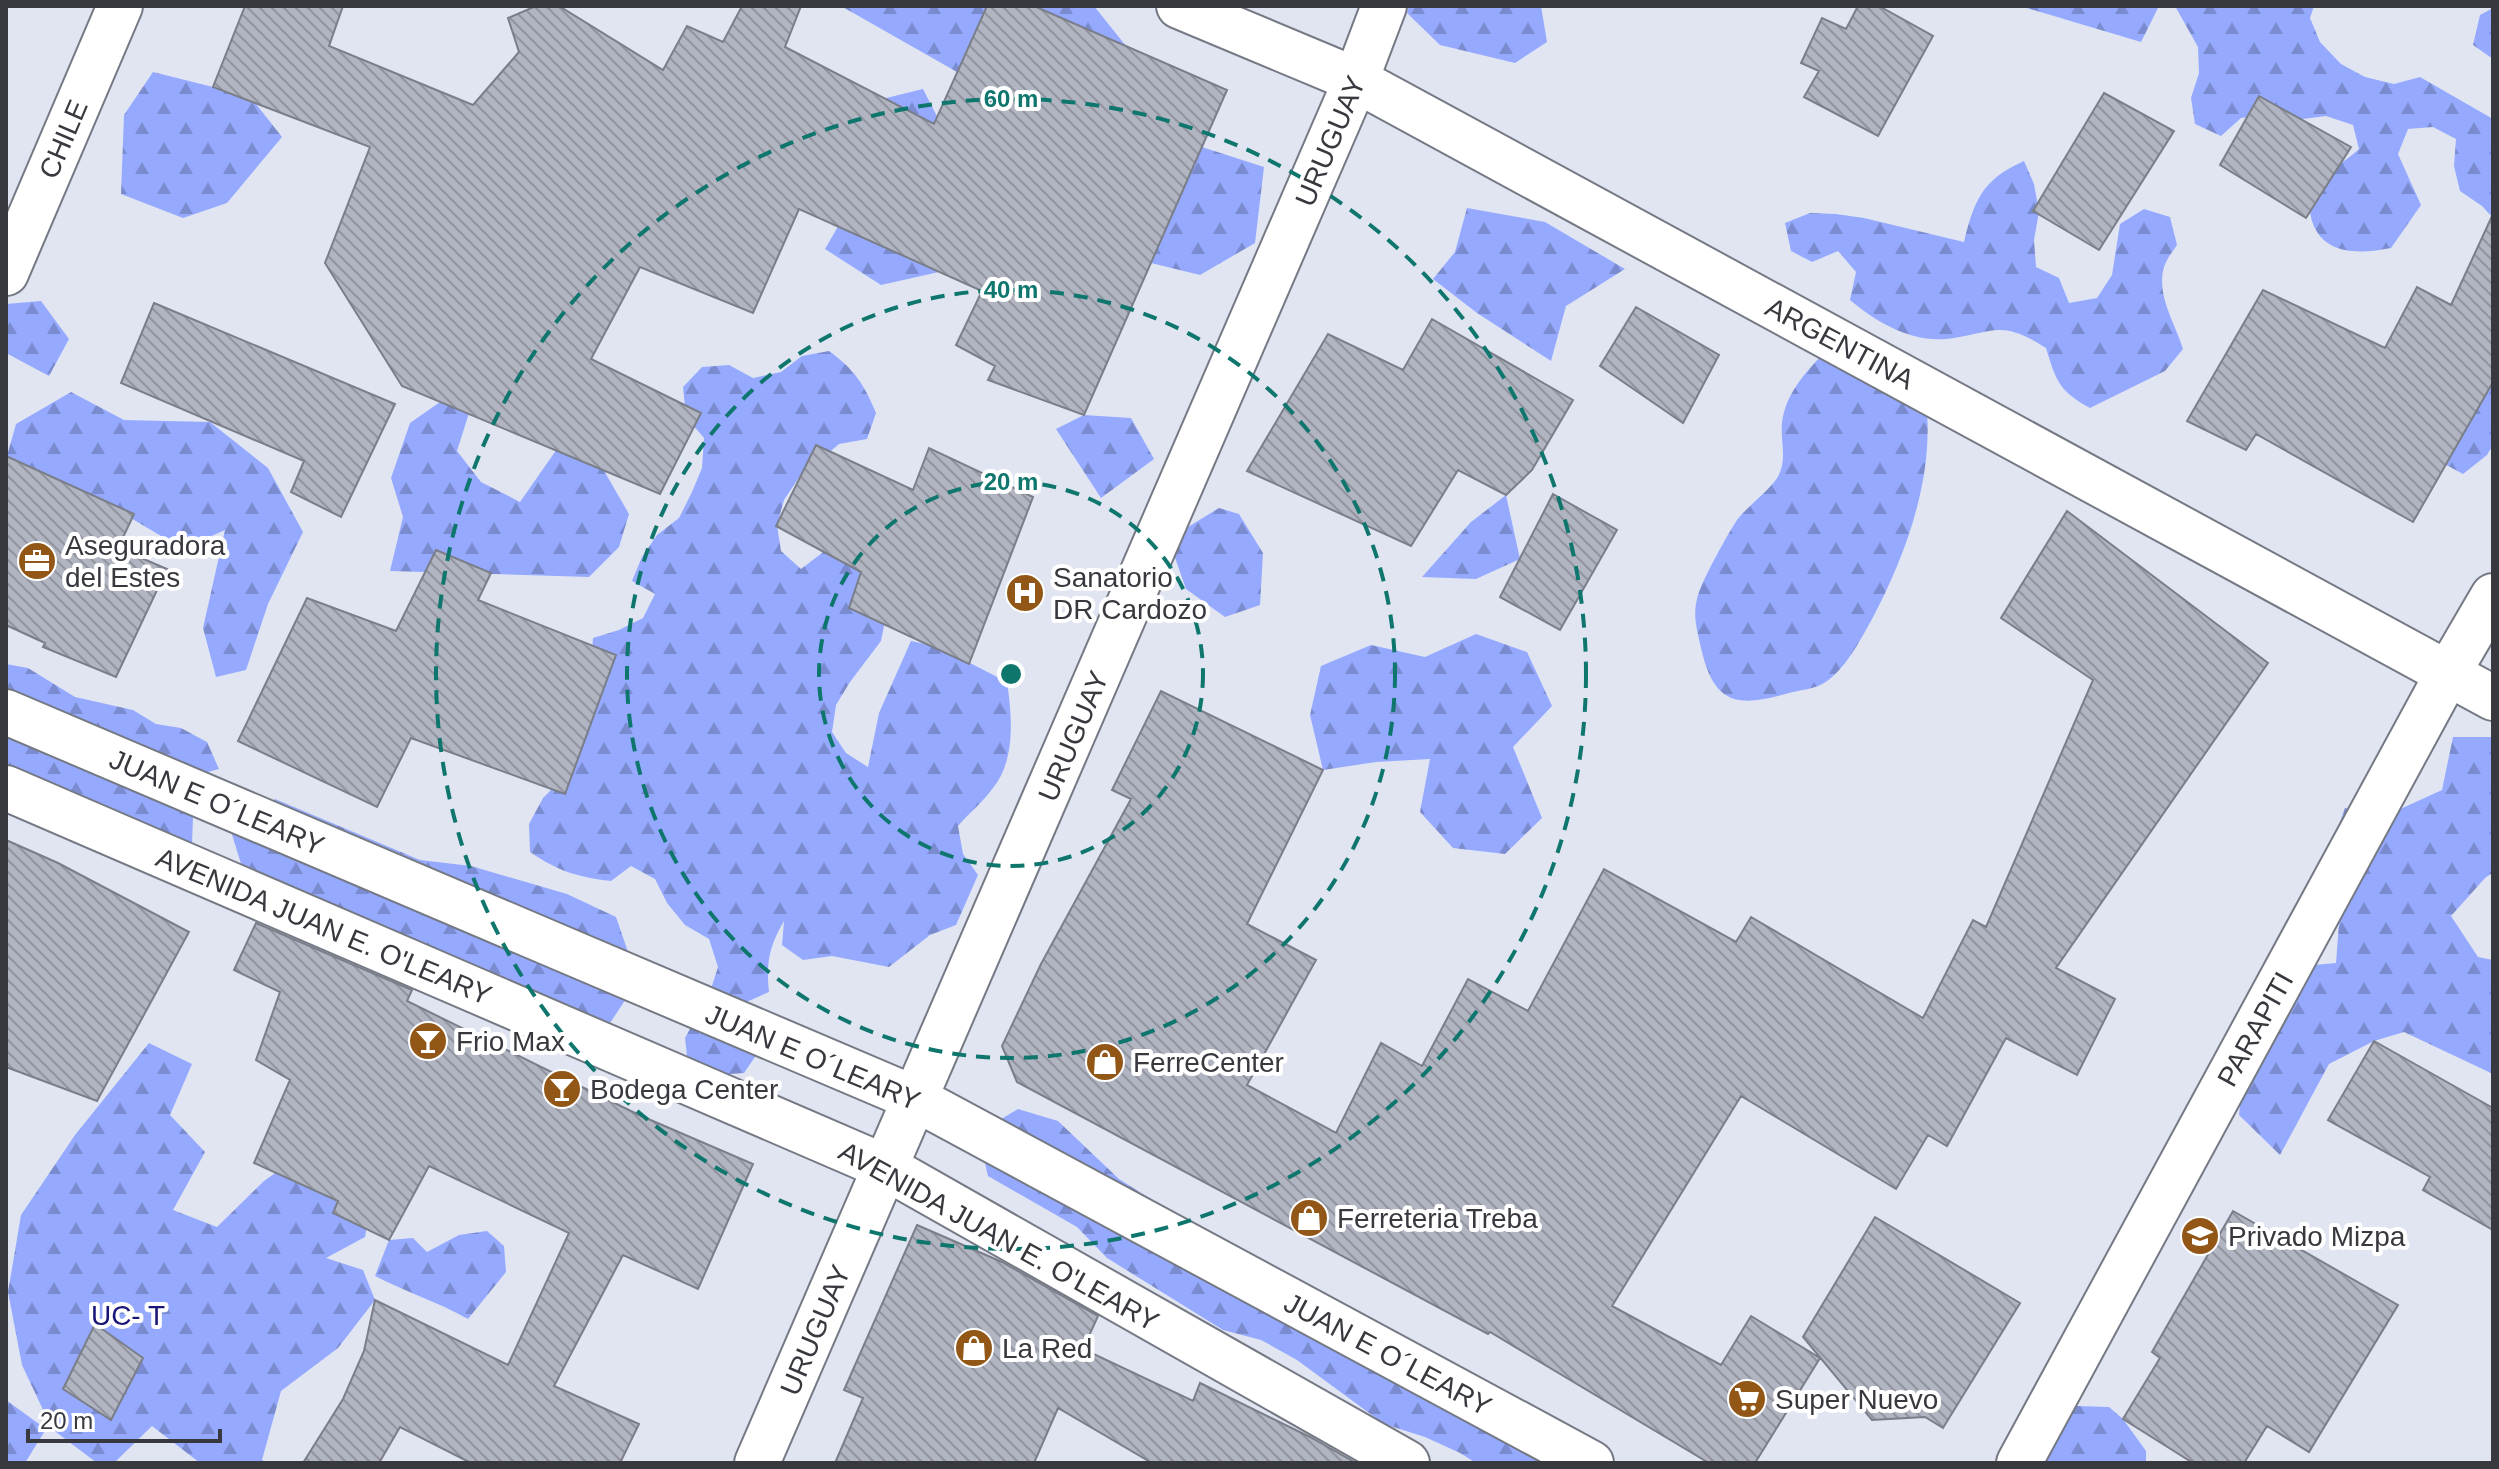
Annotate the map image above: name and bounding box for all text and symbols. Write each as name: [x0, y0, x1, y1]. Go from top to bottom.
street label: URUGUAY: [1289, 71, 1372, 211]
text: 60 m: [984, 85, 1038, 112]
street label: CHILE: [33, 95, 94, 183]
text: 40 m: [984, 276, 1038, 303]
street label: ARGENTINA: [1760, 291, 1919, 396]
text: 20 m: [984, 468, 1038, 495]
place label: Aseguradora del Estes: [65, 530, 226, 593]
office icon: Aseguradora del Estes: [16, 540, 58, 582]
place label: Sanatorio DR Cardozo: [1053, 562, 1207, 625]
hospital icon: Sanatorio DR Cardozo: [1004, 572, 1046, 614]
centre of rings: [997, 660, 1025, 688]
street label: URUGUAY: [1032, 666, 1115, 806]
street label: JUAN E O´LEARY: [105, 743, 329, 862]
street label: AVENIDA JUAN E. O'LEARY: [152, 842, 496, 1011]
street label: PARAPITI: [2211, 967, 2299, 1092]
street label: JUAN E O´LEARY: [701, 998, 925, 1117]
bar icon: Frio Max: [407, 1020, 449, 1062]
place label: Frio Max: [456, 1026, 565, 1057]
shop icon: FerreCenter: [1084, 1041, 1126, 1083]
place label: FerreCenter: [1133, 1047, 1284, 1078]
bar icon: Bodega Center: [541, 1068, 583, 1110]
place label: Bodega Center: [590, 1074, 778, 1105]
street label: AVENIDA JUAN E. O'LEARY: [834, 1135, 1164, 1338]
shop icon: Ferreteria Treba: [1288, 1197, 1330, 1239]
place label: Ferreteria Treba: [1337, 1203, 1538, 1234]
school or university icon: Privado Mizpa: [2179, 1215, 2221, 1257]
place label: Privado Mizpa: [2228, 1221, 2406, 1252]
street label: URUGUAY: [774, 1260, 857, 1400]
street label: JUAN E O´LEARY: [1279, 1287, 1497, 1422]
park label: UC- T: [91, 1300, 165, 1331]
shop icon: La Red: [953, 1327, 995, 1369]
place label: La Red: [1002, 1333, 1092, 1364]
supermarket icon: Super Nuevo: [1726, 1378, 1768, 1420]
place label: Super Nuevo: [1775, 1384, 1938, 1415]
scale bar: [28, 1393, 220, 1443]
text: 20 m: [40, 1407, 93, 1434]

